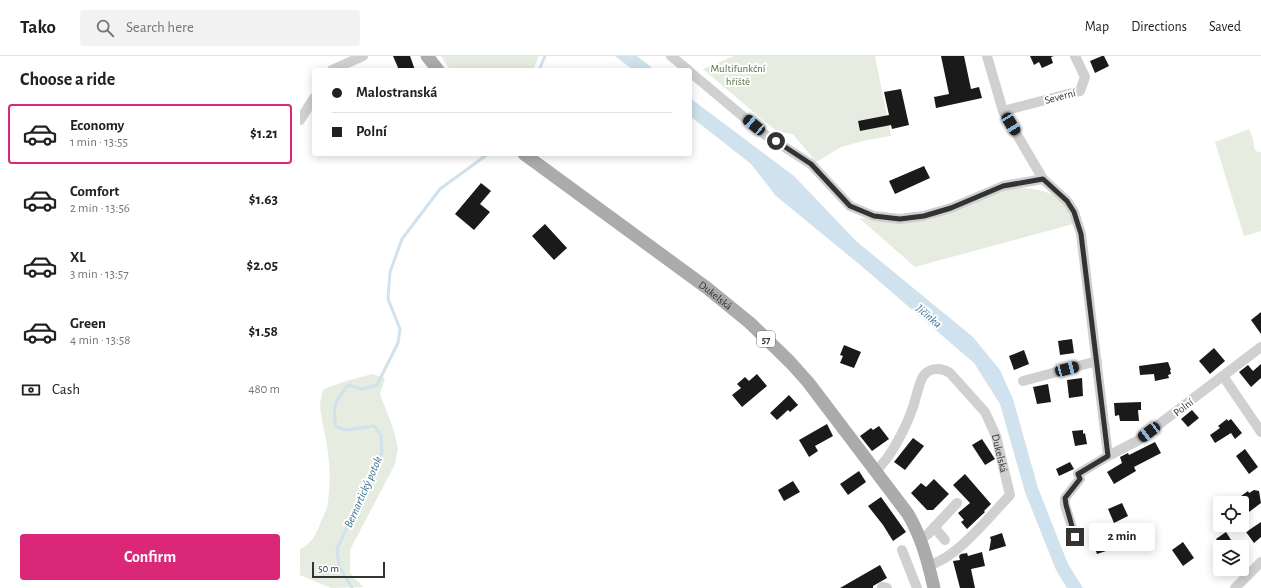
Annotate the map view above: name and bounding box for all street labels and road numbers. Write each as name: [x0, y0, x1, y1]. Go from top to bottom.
street label: Severní: [1043, 87, 1077, 106]
street label: Dukelská: [697, 279, 734, 312]
road number: 57: [757, 331, 775, 347]
street label: Polní: [1171, 396, 1196, 418]
street label: Dukelská: [990, 433, 1009, 474]

